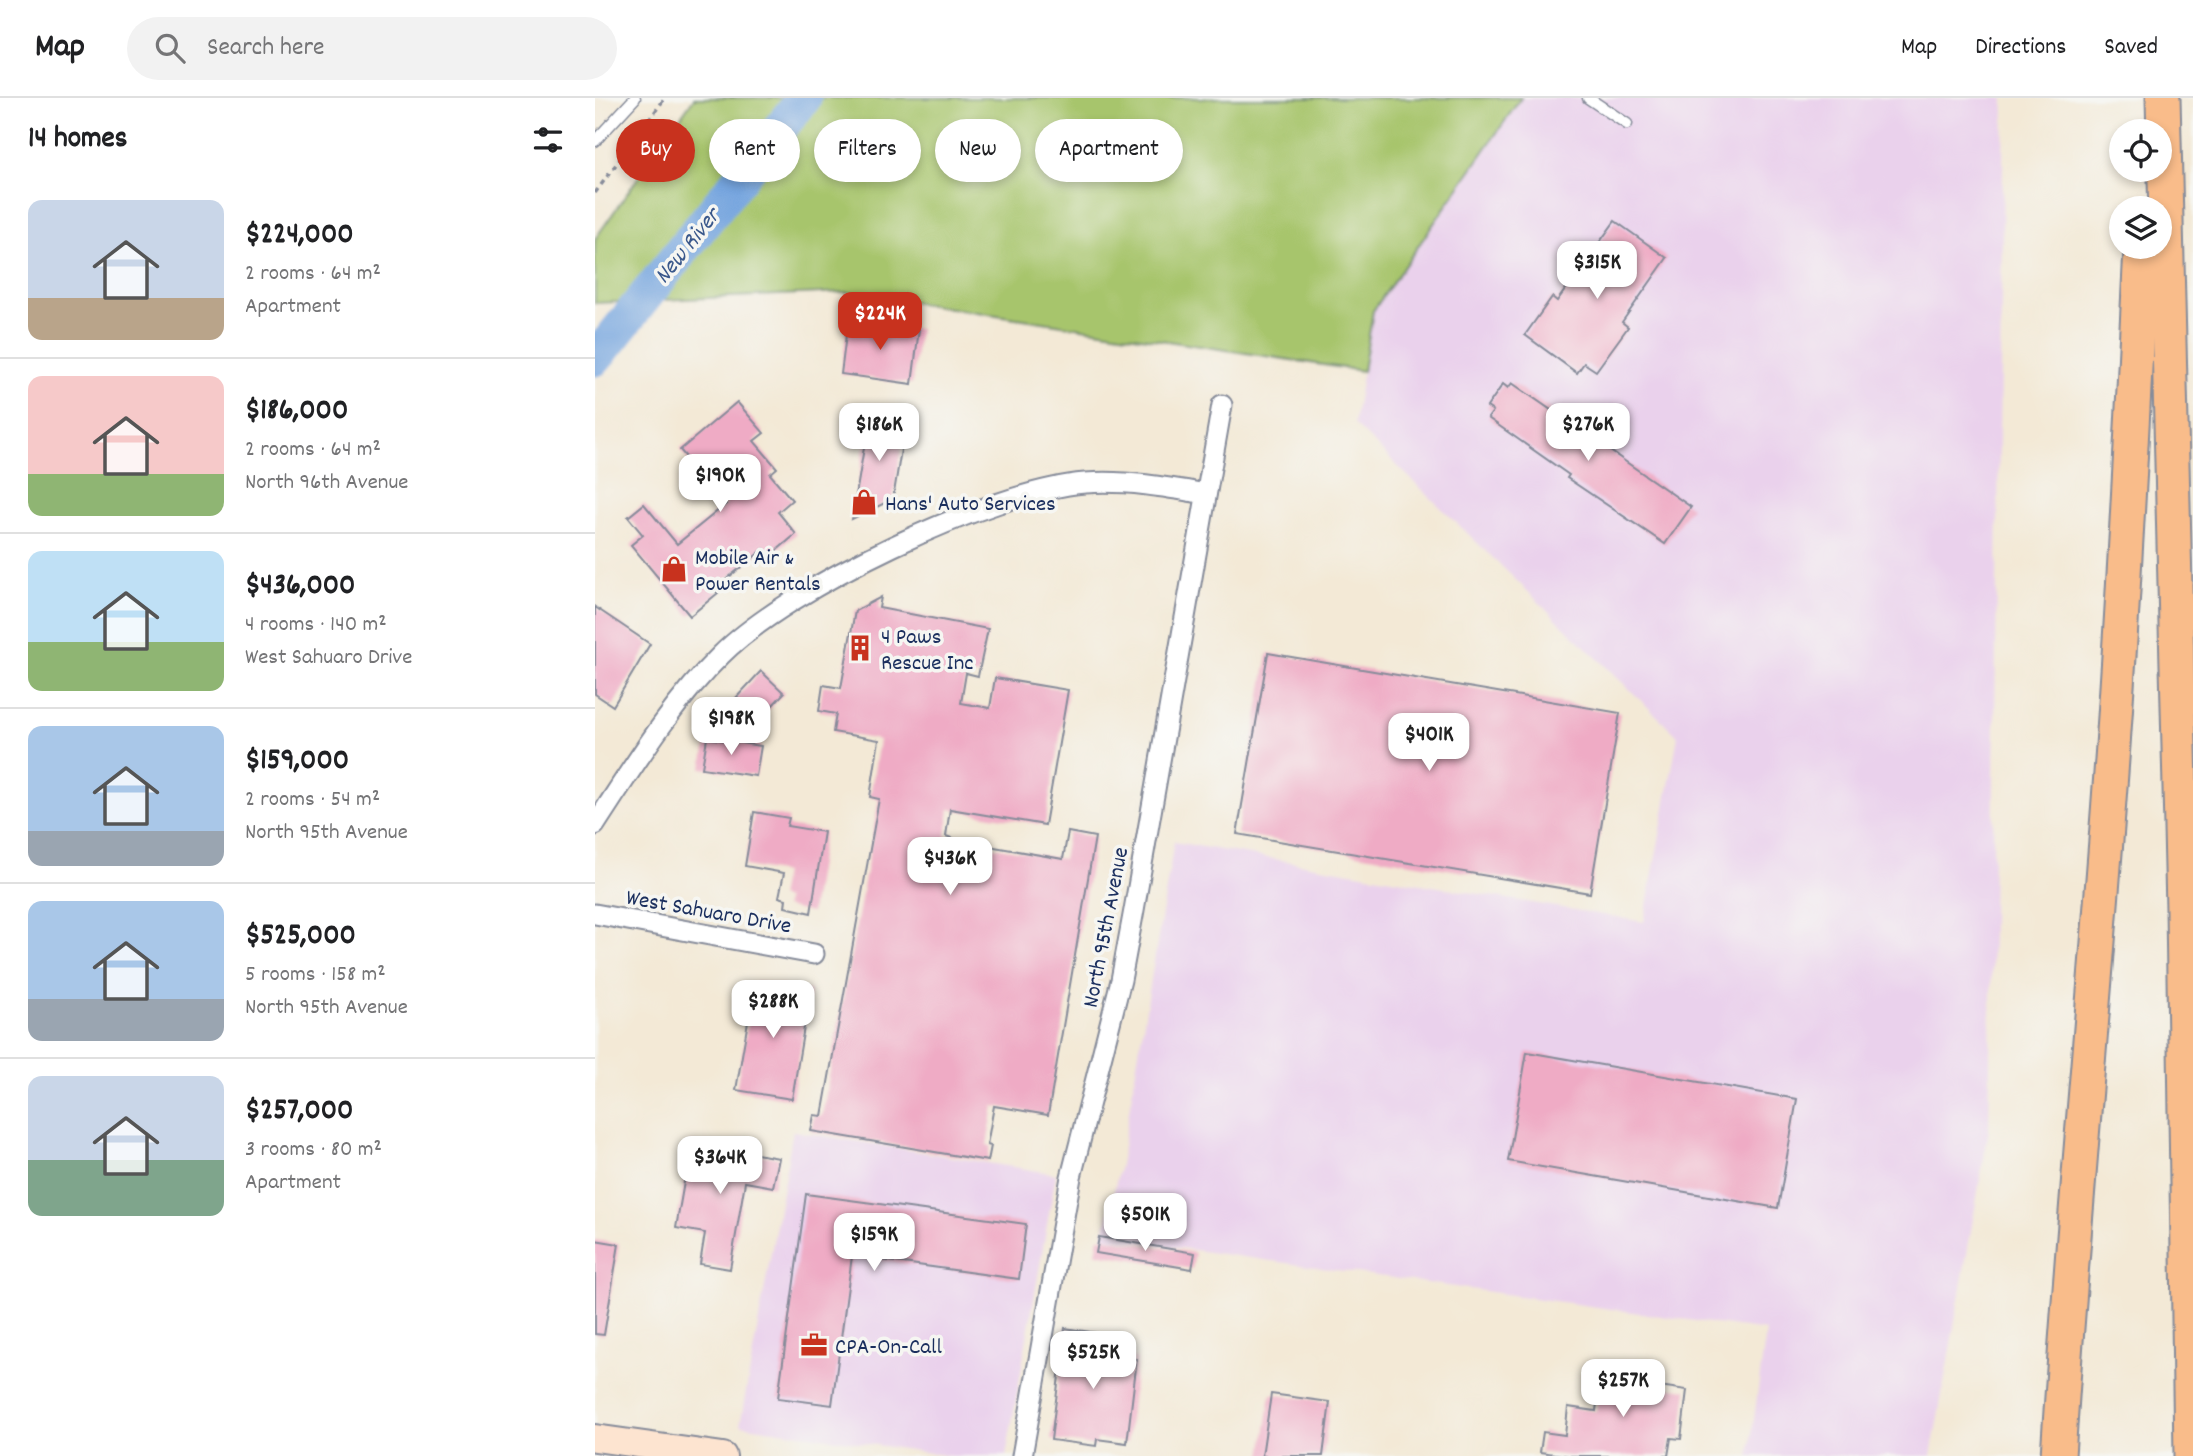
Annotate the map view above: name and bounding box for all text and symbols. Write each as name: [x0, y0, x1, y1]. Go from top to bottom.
search box: [127, 17, 617, 80]
text: Map: [35, 25, 85, 72]
icon: search: [151, 29, 189, 67]
text: Search here: [207, 30, 325, 67]
text: Map: [1901, 31, 1937, 65]
text: Directions: [1975, 31, 2066, 65]
text: Saved: [2104, 31, 2158, 65]
text: 14 homes: [28, 119, 127, 162]
chip: Buy: [616, 119, 695, 182]
chip: Rent: [709, 119, 800, 182]
chip: Filters: [814, 119, 921, 182]
chip: New: [935, 119, 1021, 182]
chip: Apartment: [1035, 119, 1183, 182]
map controls: [2109, 119, 2172, 259]
button: locate: [2109, 119, 2172, 182]
icon: filters: [529, 121, 567, 159]
button: layers: [2109, 196, 2172, 259]
water label: New River: [647, 199, 731, 292]
text: $224,000: [245, 215, 354, 258]
icon: home: [84, 228, 168, 312]
pin: $315K: [1548, 242, 1646, 301]
text: $315K: [1573, 247, 1621, 280]
text: 2 rooms · 64 m²: [245, 258, 381, 291]
text: Apartment: [245, 291, 341, 324]
pin: $224K: [831, 292, 929, 352]
text: $224K: [854, 298, 906, 331]
text: $186,000: [245, 391, 348, 434]
icon: home: [84, 404, 168, 488]
pin: $186K: [830, 404, 928, 463]
pin: $276K: [1539, 404, 1637, 463]
text: $186K: [855, 409, 903, 442]
text: $276K: [1562, 409, 1614, 442]
text: 2 rooms · 64 m²: [245, 434, 381, 467]
pin: $190K: [671, 454, 769, 514]
text: $190K: [695, 460, 745, 493]
text: North 96th Avenue: [245, 467, 408, 500]
shop icon: Hans' Auto Services: [849, 487, 879, 517]
place label: Hans' Auto Services: [885, 489, 1056, 522]
place label: Mobile Air & Power Rentals: [695, 543, 821, 602]
shop icon: Mobile Air & Power Rentals: [659, 554, 689, 584]
text: $436,000: [245, 566, 355, 609]
icon: home: [84, 579, 168, 663]
text: 4 rooms · 140 m²: [245, 609, 387, 642]
place label: 4 Paws Rescue Inc: [881, 622, 974, 681]
building icon: 4 Paws Rescue Inc: [845, 633, 875, 663]
text: West Sahuaro Drive: [245, 642, 412, 675]
pin: $198K: [682, 698, 780, 757]
text: $198K: [707, 703, 755, 736]
pin: $401K: [1380, 714, 1478, 773]
text: $401K: [1404, 719, 1454, 752]
text: $159,000: [245, 741, 349, 784]
icon: home: [84, 754, 168, 838]
text: 2 rooms · 54 m²: [245, 784, 380, 817]
text: North 95th Avenue: [245, 817, 408, 850]
pin: $436K: [901, 838, 999, 897]
text: $436K: [923, 843, 977, 876]
street label: North 95th Avenue: [1076, 845, 1139, 1011]
street label: West Sahuaro Drive: [623, 883, 794, 944]
text: $525,000: [245, 916, 356, 959]
icon: home: [84, 929, 168, 1013]
text: 5 rooms · 158 m²: [245, 959, 386, 992]
pin: $288K: [724, 981, 822, 1040]
text: $288K: [748, 986, 798, 1019]
text: North 95th Avenue: [245, 992, 408, 1025]
text: $257,000: [245, 1091, 353, 1134]
icon: home: [84, 1104, 168, 1188]
text: 3 rooms · 80 m²: [245, 1134, 382, 1167]
pin: $364K: [671, 1136, 769, 1196]
text: $364K: [693, 1142, 747, 1175]
text: Apartment: [245, 1167, 341, 1200]
pin: $501K: [1096, 1194, 1194, 1253]
text: $501K: [1120, 1199, 1170, 1232]
pin: $159K: [825, 1214, 923, 1273]
text: $159K: [850, 1219, 898, 1252]
office icon: CPA-On-Call: [799, 1330, 829, 1360]
place label: CPA-On-Call: [835, 1332, 943, 1365]
pin: $525K: [1044, 1332, 1142, 1391]
text: $525K: [1066, 1337, 1120, 1370]
pin: $257K: [1574, 1360, 1672, 1419]
text: $257K: [1597, 1365, 1649, 1398]

